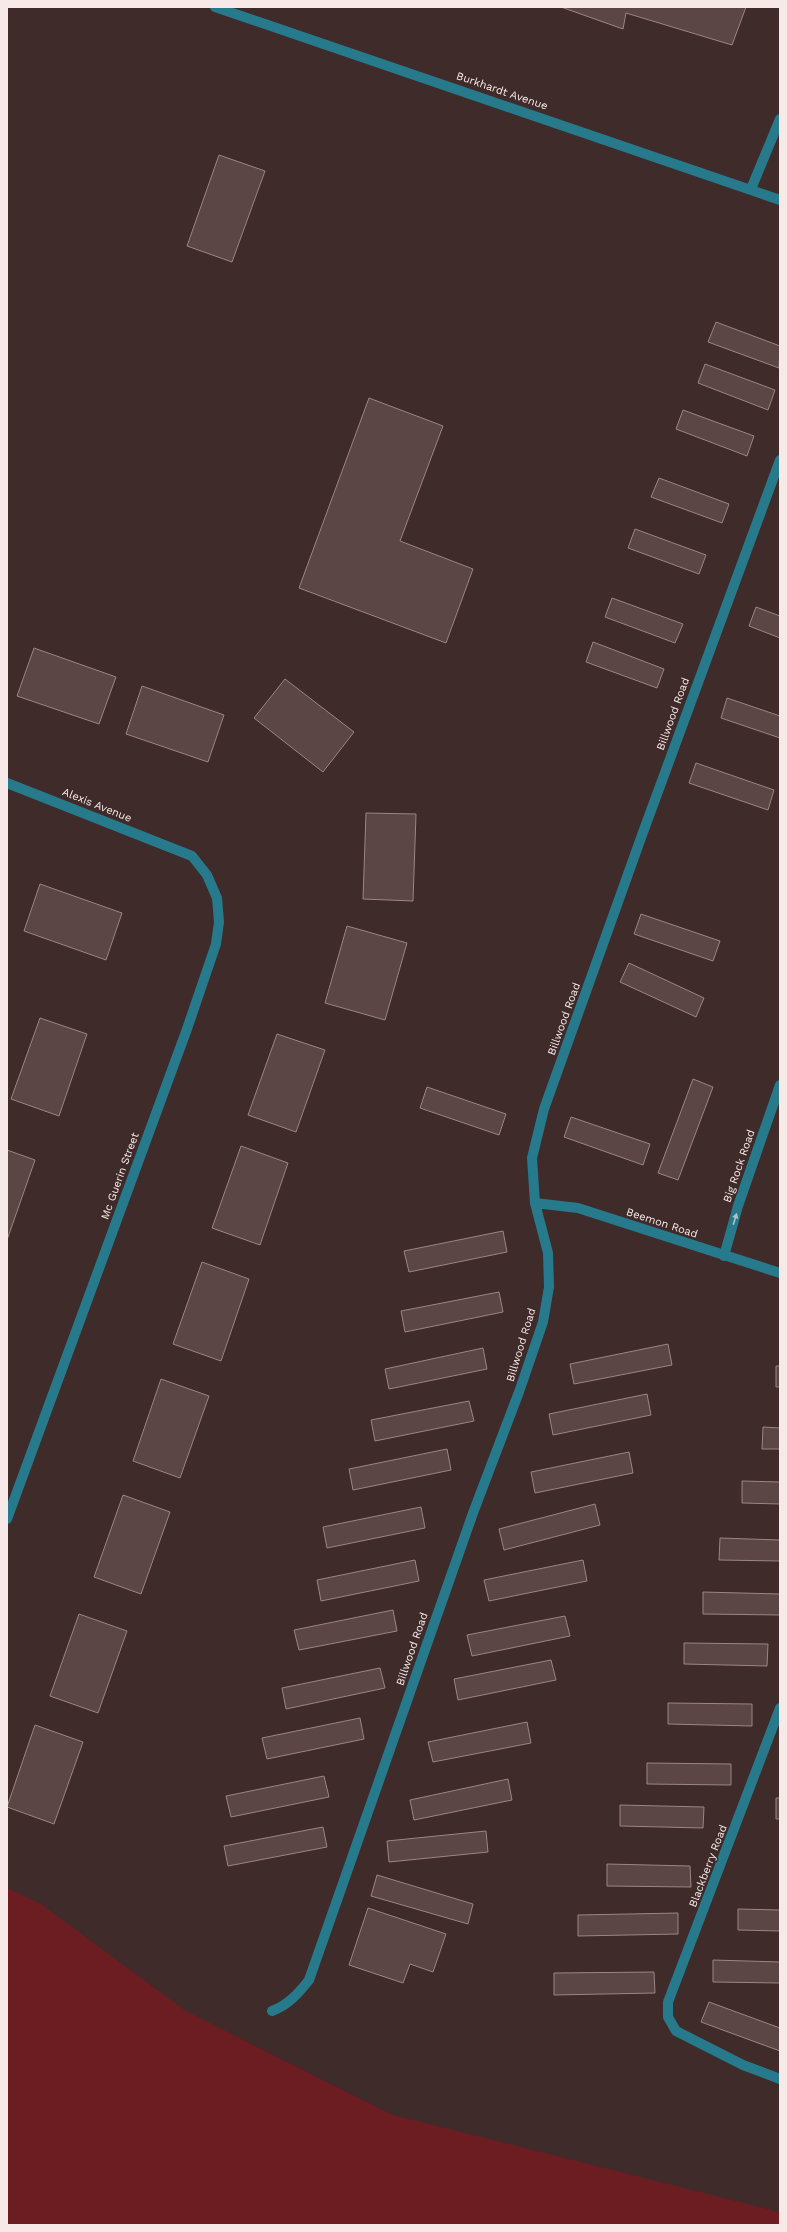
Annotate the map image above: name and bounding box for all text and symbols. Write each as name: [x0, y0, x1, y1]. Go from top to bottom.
street label: Burkhardt Avenue: [455, 69, 549, 113]
street label: Billwood Road: [654, 676, 692, 752]
street label: Alexis Avenue: [60, 785, 134, 825]
street label: Billwood Road: [545, 981, 583, 1057]
street label: Big Rock Road: [720, 1128, 758, 1204]
street label: Mc Guerin Street: [98, 1130, 142, 1221]
street label: Beemon Road: [625, 1205, 699, 1241]
one-way arrow: [732, 1212, 738, 1224]
street label: Billwood Road: [504, 1307, 538, 1383]
street label: Billwood Road: [393, 1611, 431, 1687]
street label: Blackberry Road: [686, 1823, 730, 1909]

